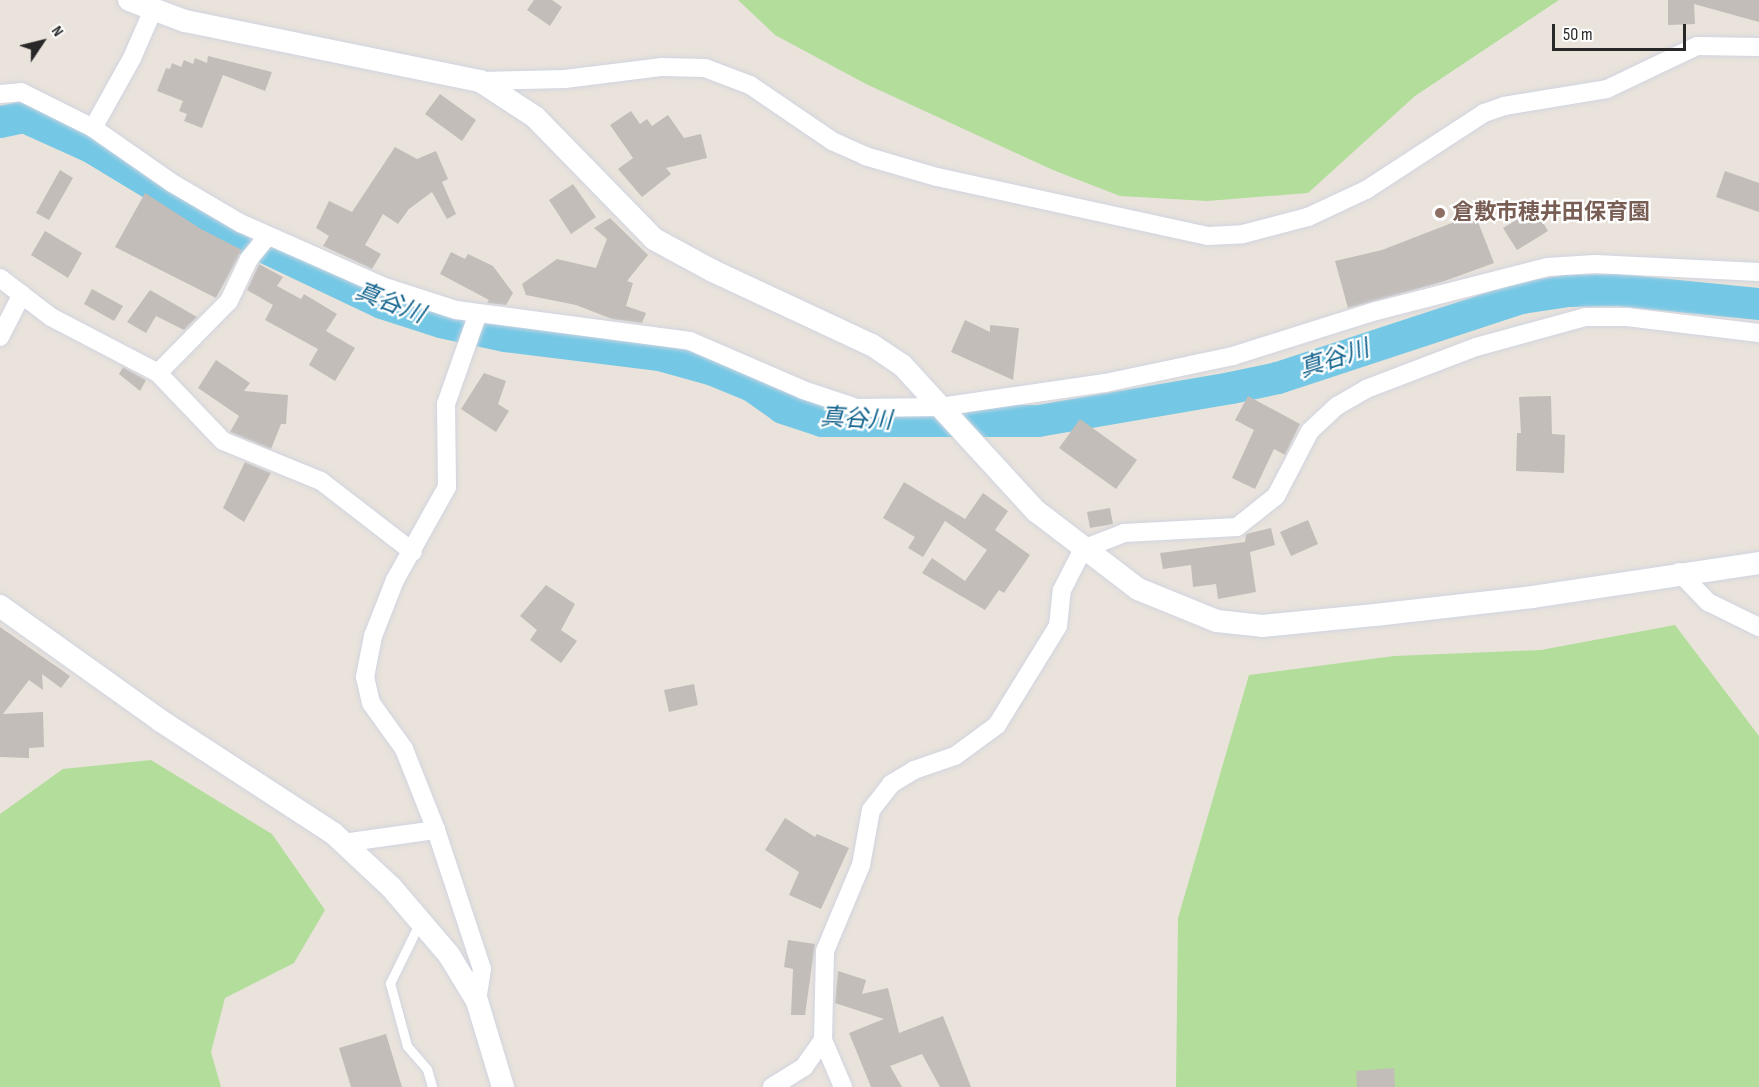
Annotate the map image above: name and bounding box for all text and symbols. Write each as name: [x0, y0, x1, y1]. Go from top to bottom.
north arrow: [12, 12, 72, 72]
scale bar: [1555, 12, 1688, 50]
text: N: [47, 22, 67, 40]
text: 50 m: [1563, 24, 1593, 45]
place label: 倉敷市穂井田保育園: [1452, 200, 1650, 226]
marker: 倉敷市穂井田保育園: [1433, 206, 1447, 220]
water label: 真谷川: [351, 277, 429, 329]
water label: 真谷川: [1295, 334, 1373, 384]
water label: 真谷川: [819, 403, 893, 435]

